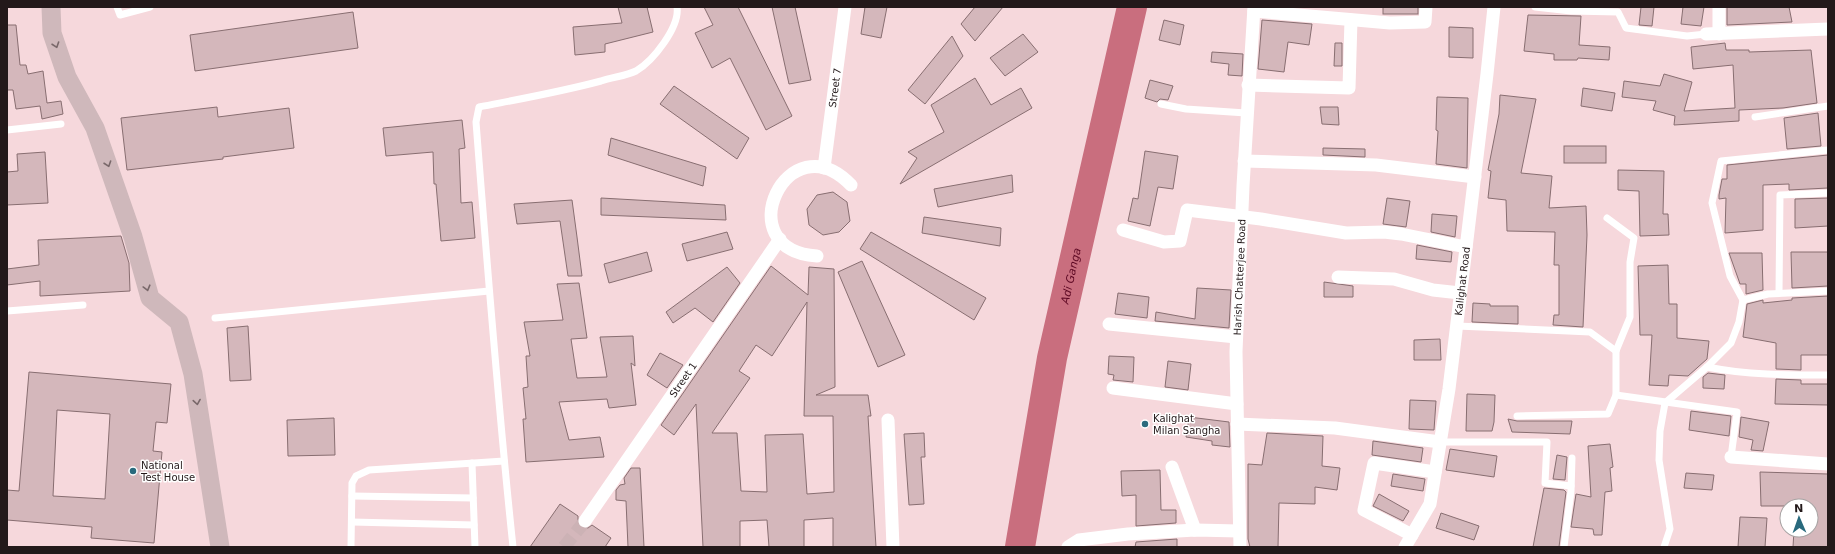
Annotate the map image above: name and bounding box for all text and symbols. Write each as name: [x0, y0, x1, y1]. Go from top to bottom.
one-way arrow: [51, 42, 60, 49]
street label: Street 7: [826, 67, 843, 108]
one-way arrow: [103, 161, 111, 168]
street label: Harish Chatterjee Road: [1231, 219, 1247, 335]
water label: Adi Ganga: [1058, 246, 1083, 306]
street label: Kalighat Road: [1452, 246, 1472, 316]
one-way arrow: [142, 284, 151, 291]
street label: Street 1: [667, 360, 699, 399]
one-way arrow: [192, 399, 201, 405]
place label: Kalighat Milan Sangha: [1153, 413, 1220, 436]
marker: Kalighat Milan Sangha: [1140, 419, 1150, 429]
place label: National Test House: [140, 460, 195, 483]
marker: National Test House: [128, 466, 138, 476]
north arrow: [1779, 498, 1819, 538]
text: N: [1794, 502, 1804, 515]

